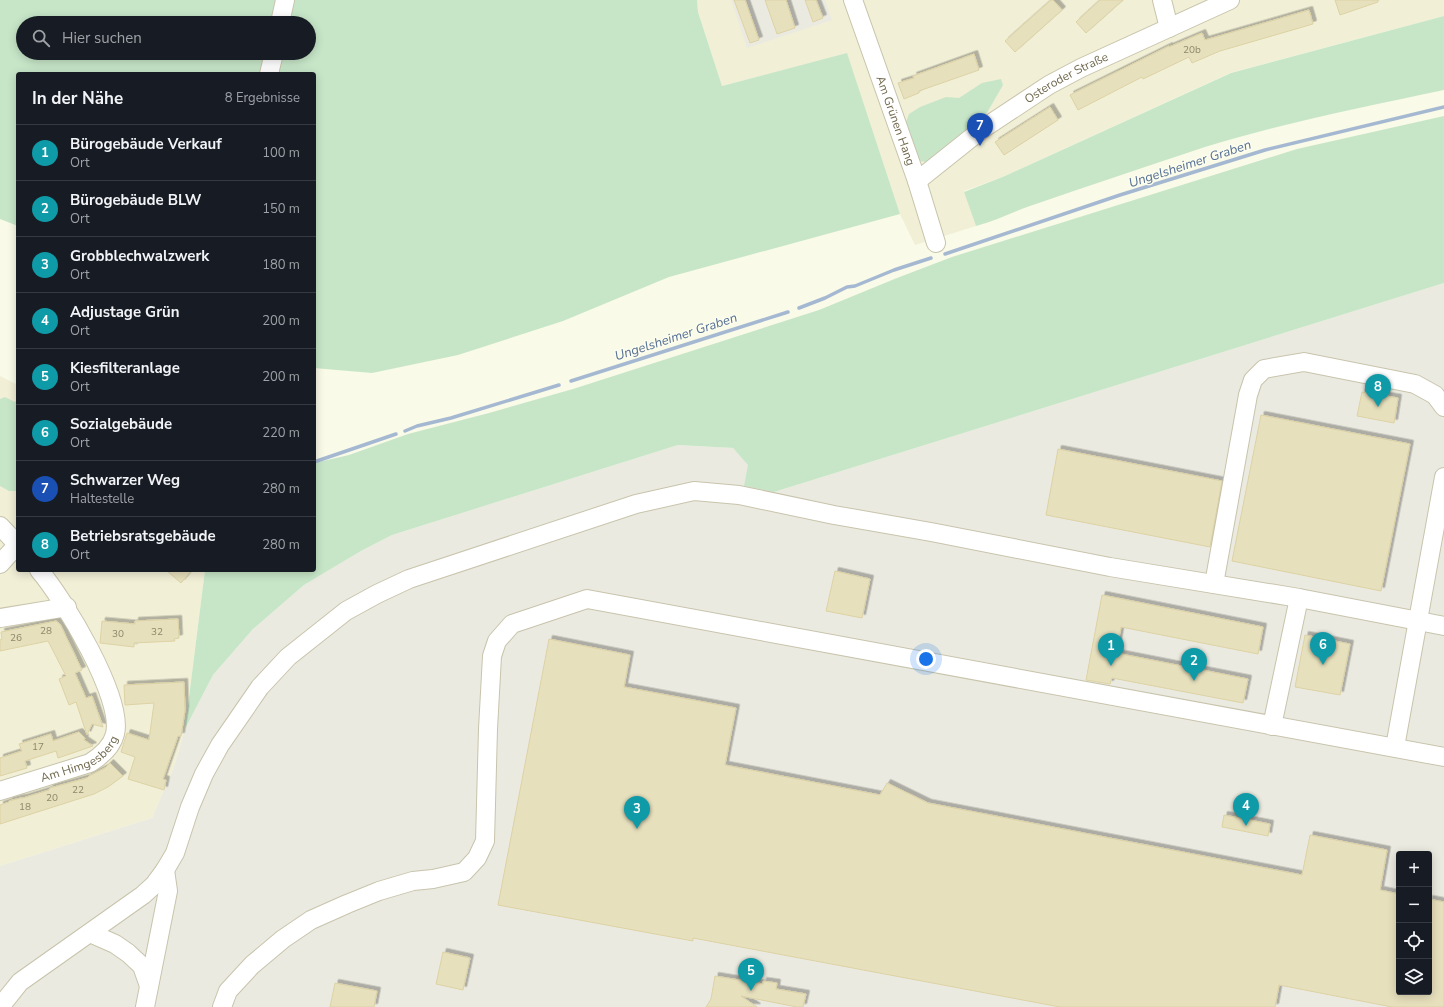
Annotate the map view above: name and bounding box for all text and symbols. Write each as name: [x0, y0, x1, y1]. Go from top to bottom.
search box: [16, 16, 316, 60]
icon: search: [30, 27, 52, 49]
text: Hier suchen: [62, 28, 142, 48]
house number: 20b: [1183, 43, 1201, 57]
street label: Osteroder Straße: [1021, 49, 1111, 107]
street label: Am Grünen Hang: [872, 74, 919, 168]
text: In der Nähe: [32, 87, 123, 110]
text: 8 Ergebnisse: [225, 89, 300, 107]
pin: 7: [967, 113, 993, 146]
text: Bürogebäude Verkauf: [70, 134, 222, 154]
water label: Ungelsheimer Graben: [1127, 136, 1253, 192]
text: 1: [41, 144, 49, 162]
text: 100 m: [262, 144, 300, 162]
text: Ort: [70, 154, 90, 172]
text: Bürogebäude BLW: [70, 190, 202, 210]
text: 2: [41, 200, 49, 218]
text: 150 m: [262, 200, 300, 218]
text: Ort: [70, 210, 90, 228]
text: Grobblechwalzwerk: [70, 246, 209, 266]
text: 3: [41, 256, 49, 274]
text: 180 m: [262, 256, 300, 274]
text: Ort: [70, 266, 90, 284]
text: Adjustage Grün: [70, 302, 180, 322]
water label: Ungelsheimer Graben: [613, 309, 739, 365]
text: 4: [41, 312, 49, 330]
text: 200 m: [262, 312, 300, 330]
text: Ort: [70, 322, 90, 340]
text: Kiesfilteranlage: [70, 358, 180, 378]
text: 5: [41, 368, 49, 386]
text: 200 m: [262, 368, 300, 386]
pin: 8: [1365, 374, 1391, 407]
text: Ort: [70, 378, 90, 396]
text: Sozialgebäude: [70, 414, 172, 434]
text: 6: [41, 424, 49, 442]
text: 220 m: [262, 424, 300, 442]
text: Ort: [70, 434, 90, 452]
text: Schwarzer Weg: [70, 470, 180, 490]
text: 7: [41, 480, 49, 498]
text: 280 m: [262, 480, 300, 498]
text: Haltestelle: [70, 490, 134, 508]
text: Betriebsratsgebäude: [70, 526, 216, 546]
text: 8: [41, 536, 49, 554]
text: 280 m: [262, 536, 300, 554]
text: Ort: [70, 546, 90, 564]
house number: 28: [40, 624, 52, 638]
house number: 32: [151, 625, 163, 639]
house number: 30: [112, 627, 124, 641]
house number: 26: [10, 631, 22, 645]
pin: 6: [1310, 632, 1336, 665]
pin: 1: [1098, 633, 1124, 666]
pin: 2: [1181, 648, 1207, 681]
your location: [916, 649, 936, 669]
street label: Am Himgesberg: [39, 733, 122, 786]
house number: 17: [32, 740, 44, 754]
house number: 22: [72, 783, 84, 797]
house number: 20: [46, 791, 58, 805]
pin: 4: [1233, 793, 1259, 826]
pin: 3: [624, 796, 650, 829]
house number: 18: [19, 800, 31, 814]
map controls: [1396, 851, 1432, 995]
button: +: [1396, 851, 1432, 887]
button: −: [1396, 887, 1432, 923]
button: locate: [1396, 923, 1432, 959]
pin: 5: [738, 958, 764, 991]
button: layers: [1396, 959, 1432, 995]

